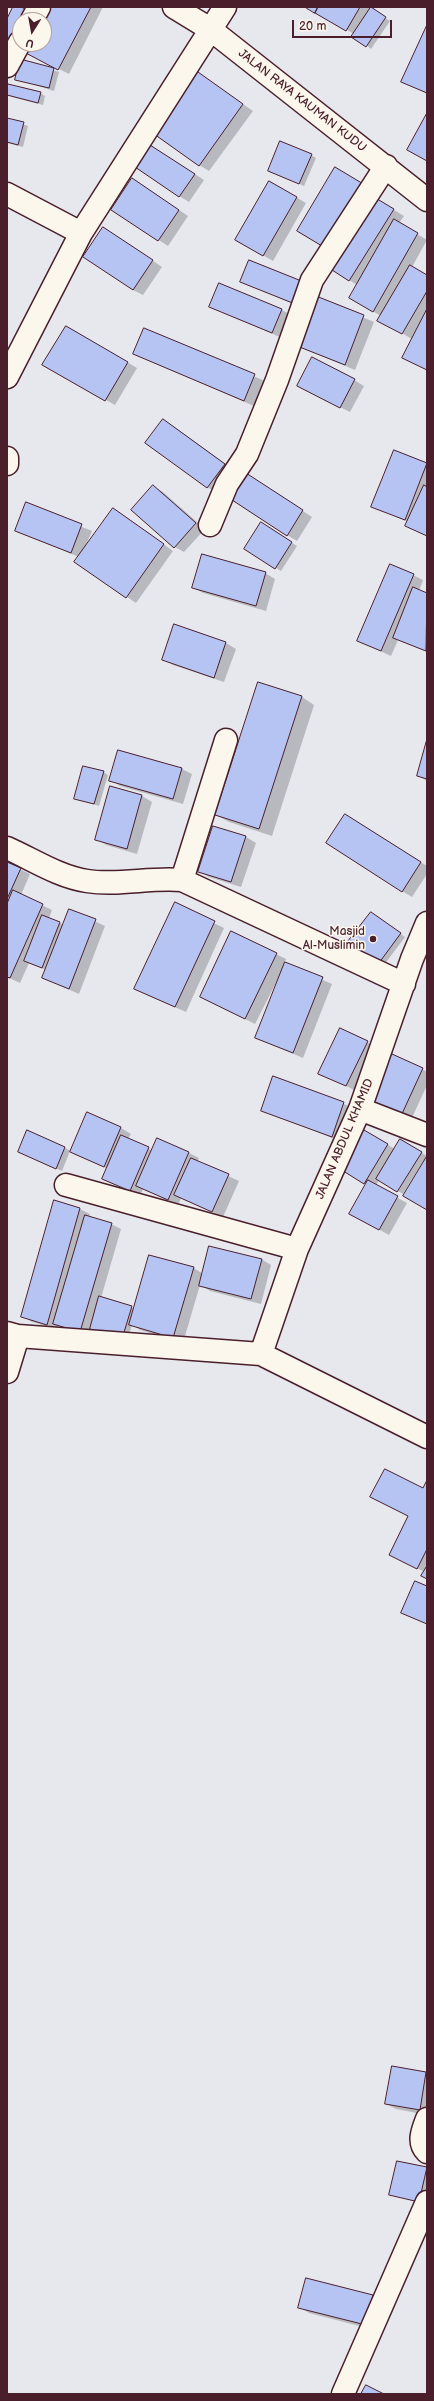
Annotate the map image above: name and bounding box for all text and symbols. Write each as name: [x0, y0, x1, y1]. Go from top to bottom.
north arrow: [12, 12, 52, 52]
scale bar: [294, 12, 394, 38]
text: 20 m: [299, 19, 326, 34]
text: U: [25, 36, 35, 50]
street label: JALAN RAYA KAUMAN KUDU: [235, 47, 369, 155]
place label: Masjid Al-Muslimin: [303, 925, 365, 953]
marker: Masjid Al-Muslimin: [368, 934, 378, 944]
street label: JALAN ABDUL KHAMID: [313, 1077, 377, 1201]

